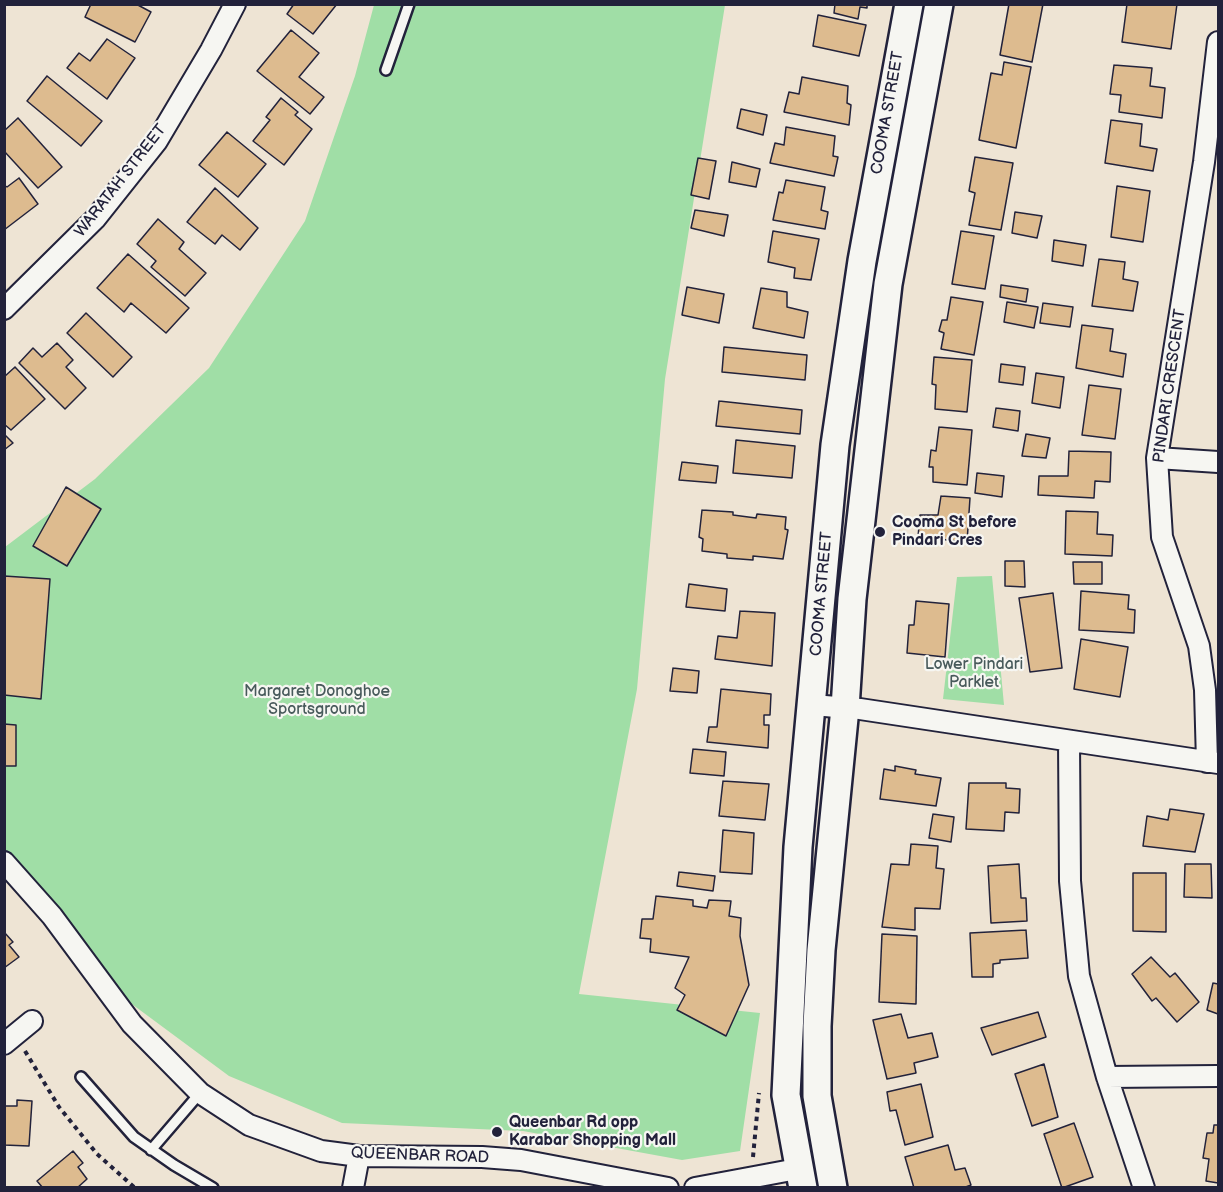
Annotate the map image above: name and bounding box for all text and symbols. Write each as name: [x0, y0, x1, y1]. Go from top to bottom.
street label: COOMA STREET: [868, 50, 908, 176]
street label: WARATAH STREET: [71, 121, 171, 241]
street label: PINDARI CRESCENT: [1150, 308, 1190, 464]
place label: Cooma St before Pindari Cres: [892, 513, 1017, 551]
marker: Cooma St before Pindari Cres: [873, 525, 887, 539]
street label: COOMA STREET: [807, 531, 837, 657]
park label: Lower Pindari Parklet: [925, 655, 1023, 693]
park label: Margaret Donoghoe Sportsground: [244, 682, 390, 720]
place label: Queenbar Rd opp Karabar Shopping Mall: [509, 1113, 676, 1151]
marker: Queenbar Rd opp Karabar Shopping Mall: [490, 1125, 504, 1139]
street label: QUEENBAR ROAD: [351, 1144, 489, 1168]

